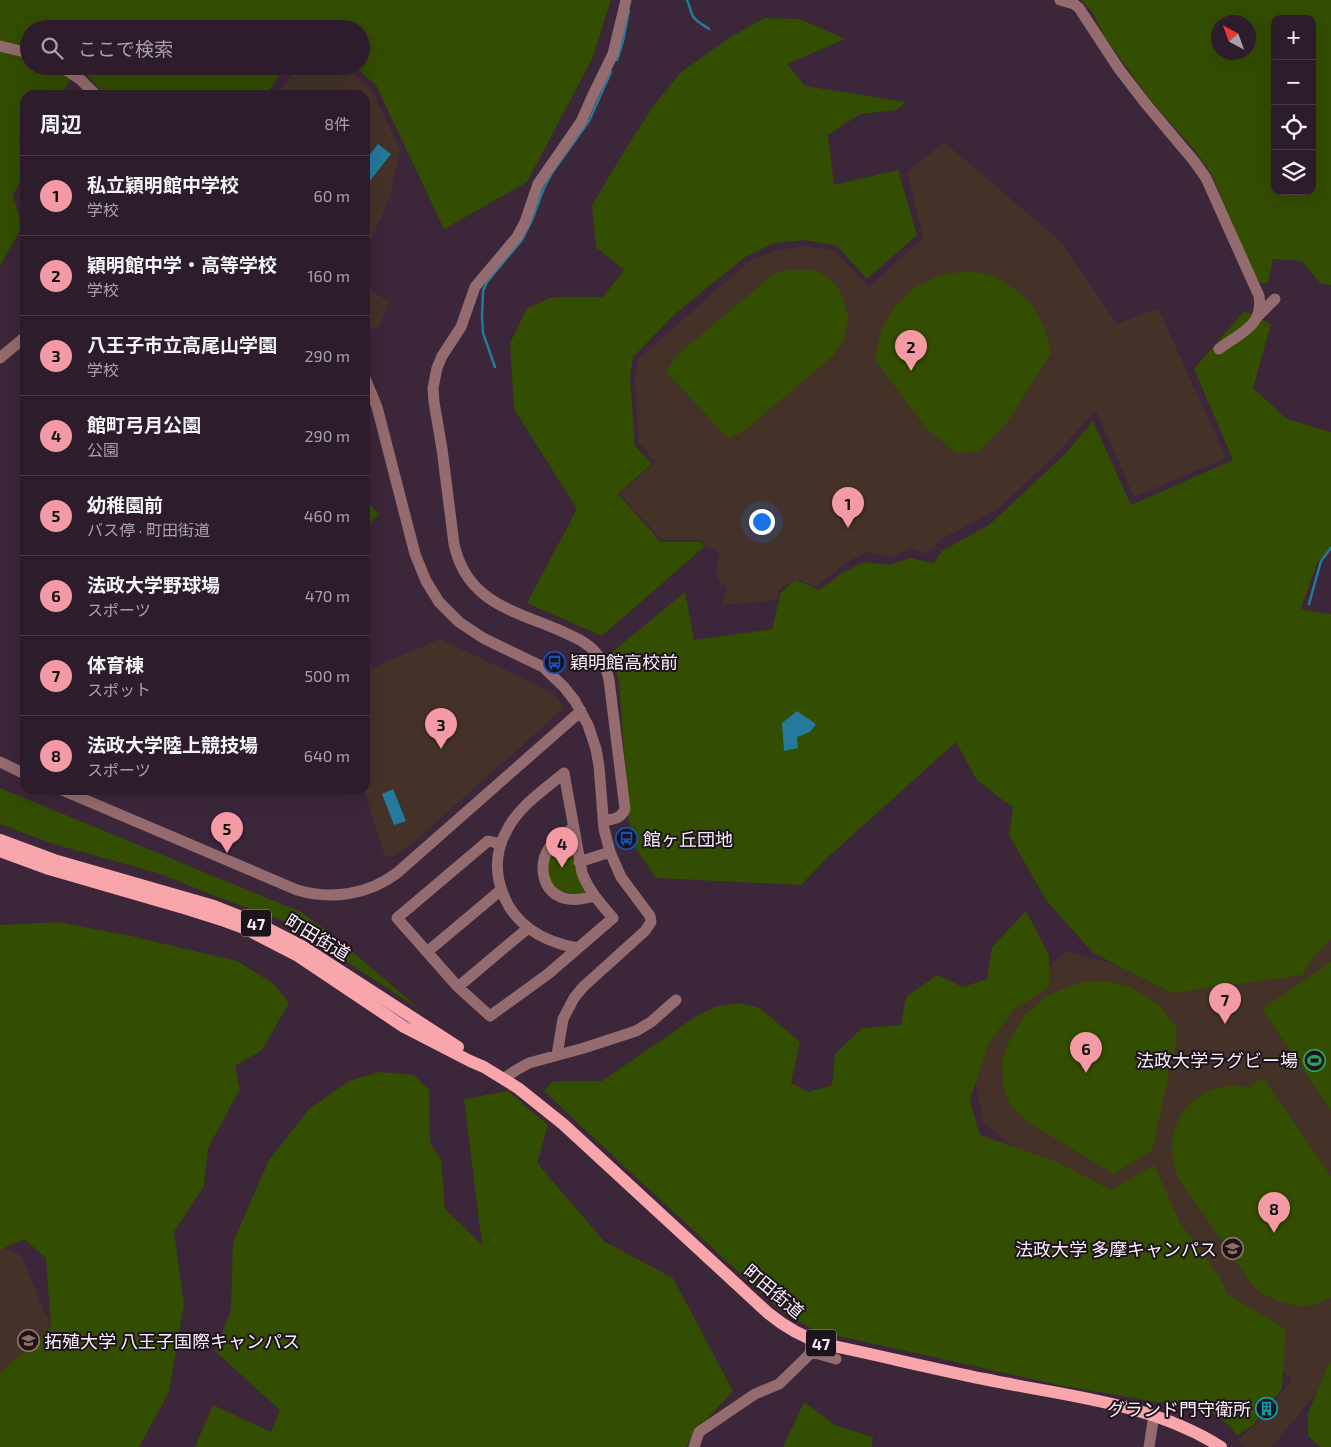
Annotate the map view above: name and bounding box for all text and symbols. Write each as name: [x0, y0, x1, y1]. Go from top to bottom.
north arrow: [1211, 15, 1256, 60]
map controls: [1271, 15, 1316, 195]
button: +: [1271, 15, 1316, 60]
search box: [20, 20, 370, 75]
icon: search: [38, 34, 66, 62]
text: ここで検索: [78, 37, 173, 60]
button: −: [1271, 60, 1316, 105]
button: locate: [1271, 105, 1316, 150]
text: 周辺: [40, 111, 82, 136]
text: 8件: [324, 114, 350, 133]
button: layers: [1271, 150, 1316, 195]
text: 私立穎明館中学校: [87, 173, 239, 196]
text: 1: [53, 186, 59, 205]
text: 60 m: [314, 186, 350, 205]
text: 学校: [87, 200, 119, 219]
text: 穎明館中学・高等学校: [87, 253, 277, 276]
text: 2: [51, 266, 61, 285]
text: 160 m: [307, 266, 350, 285]
text: 学校: [87, 280, 119, 299]
pin: 2: [895, 330, 927, 371]
text: 八王子市立高尾山学園: [87, 333, 277, 356]
text: 3: [51, 346, 61, 365]
text: 290 m: [305, 346, 350, 365]
text: 学校: [87, 360, 119, 379]
text: 館町弓月公園: [87, 413, 201, 436]
text: 4: [51, 426, 61, 445]
text: 290 m: [305, 426, 350, 445]
text: 公園: [87, 440, 119, 459]
pin: 1: [832, 487, 864, 528]
text: 幼稚園前: [87, 493, 163, 516]
text: 5: [52, 506, 60, 525]
text: 460 m: [304, 506, 350, 525]
your location: [749, 509, 775, 535]
text: バス停 · 町田街道: [87, 520, 210, 539]
text: 法政大学野球場: [87, 573, 220, 596]
text: 6: [51, 586, 61, 605]
text: 470 m: [305, 586, 350, 605]
text: スポーツ: [87, 600, 151, 619]
bus stop icon: 穎明館高校前: [542, 650, 566, 674]
place label: 穎明館高校前: [570, 651, 678, 673]
text: 体育棟: [87, 653, 144, 676]
text: 7: [52, 666, 60, 685]
text: 500 m: [305, 666, 350, 685]
text: スポット: [87, 680, 151, 699]
pin: 3: [425, 708, 457, 749]
text: 法政大学陸上競技場: [87, 733, 258, 756]
text: 8: [51, 746, 61, 765]
text: 640 m: [304, 746, 350, 765]
text: スポーツ: [87, 760, 151, 779]
pin: 5: [211, 812, 243, 853]
pin: 4: [546, 827, 578, 868]
bus stop icon: 館ヶ丘団地: [615, 827, 639, 851]
place label: 館ヶ丘団地: [643, 828, 733, 850]
street label: 町田街道: [281, 909, 355, 965]
road number: 47: [241, 910, 271, 936]
pin: 7: [1209, 983, 1241, 1024]
pin: 6: [1070, 1032, 1102, 1073]
sports icon: 法政大学ラグビー場: [1302, 1048, 1326, 1072]
place label: 法政大学ラグビー場: [1136, 1049, 1298, 1071]
pin: 8: [1258, 1192, 1290, 1233]
school or university icon: 法政大学 多摩キャンパス: [1221, 1237, 1245, 1261]
place label: 法政大学 多摩キャンパス: [1015, 1238, 1217, 1260]
street label: 町田街道: [739, 1259, 809, 1323]
school or university icon: 拓殖大学 八王子国際キャンパス: [16, 1329, 40, 1353]
place label: 拓殖大学 八王子国際キャンパス: [44, 1330, 300, 1352]
road number: 47: [806, 1330, 836, 1356]
building icon: グランド門守衛所: [1255, 1397, 1279, 1421]
place label: グランド門守衛所: [1107, 1398, 1251, 1420]

